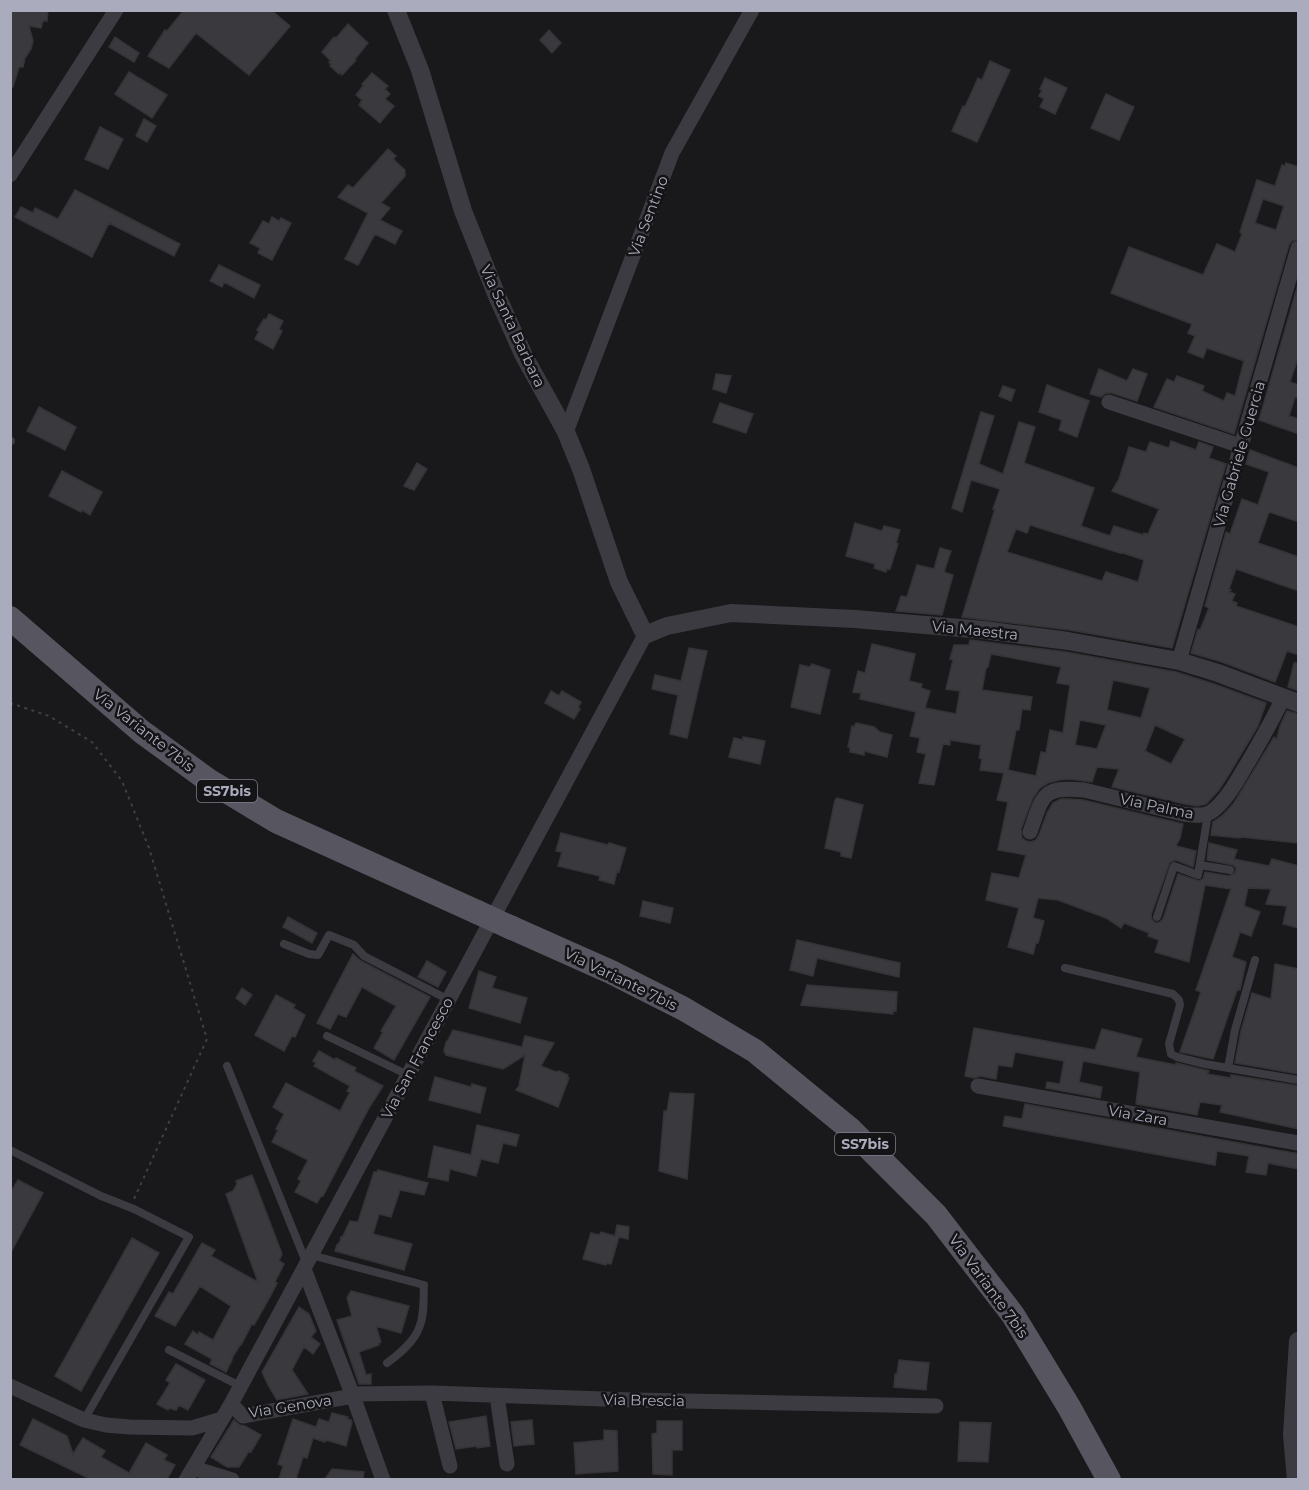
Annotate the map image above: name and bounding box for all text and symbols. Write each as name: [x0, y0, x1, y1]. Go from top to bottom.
street label: Via Sentino: [624, 173, 672, 259]
street label: Via Santa Barbara: [476, 262, 550, 390]
street label: Via Gabriele Guercia: [1209, 379, 1269, 529]
street label: Via Maestra: [931, 616, 1019, 644]
street label: Via Variante 7bis: [89, 684, 199, 776]
road number: SS7bis: [197, 780, 257, 802]
street label: Via Palma: [1118, 789, 1196, 823]
street label: Via Variante 7bis: [561, 943, 681, 1015]
street label: Via San Francesco: [377, 994, 457, 1122]
street label: Via Zara: [1107, 1100, 1169, 1130]
road number: SS7bis: [835, 1133, 895, 1155]
street label: Via Variante 7bis: [945, 1230, 1033, 1342]
street label: Via Genova: [247, 1390, 333, 1422]
street label: Via Brescia: [603, 1390, 685, 1410]

